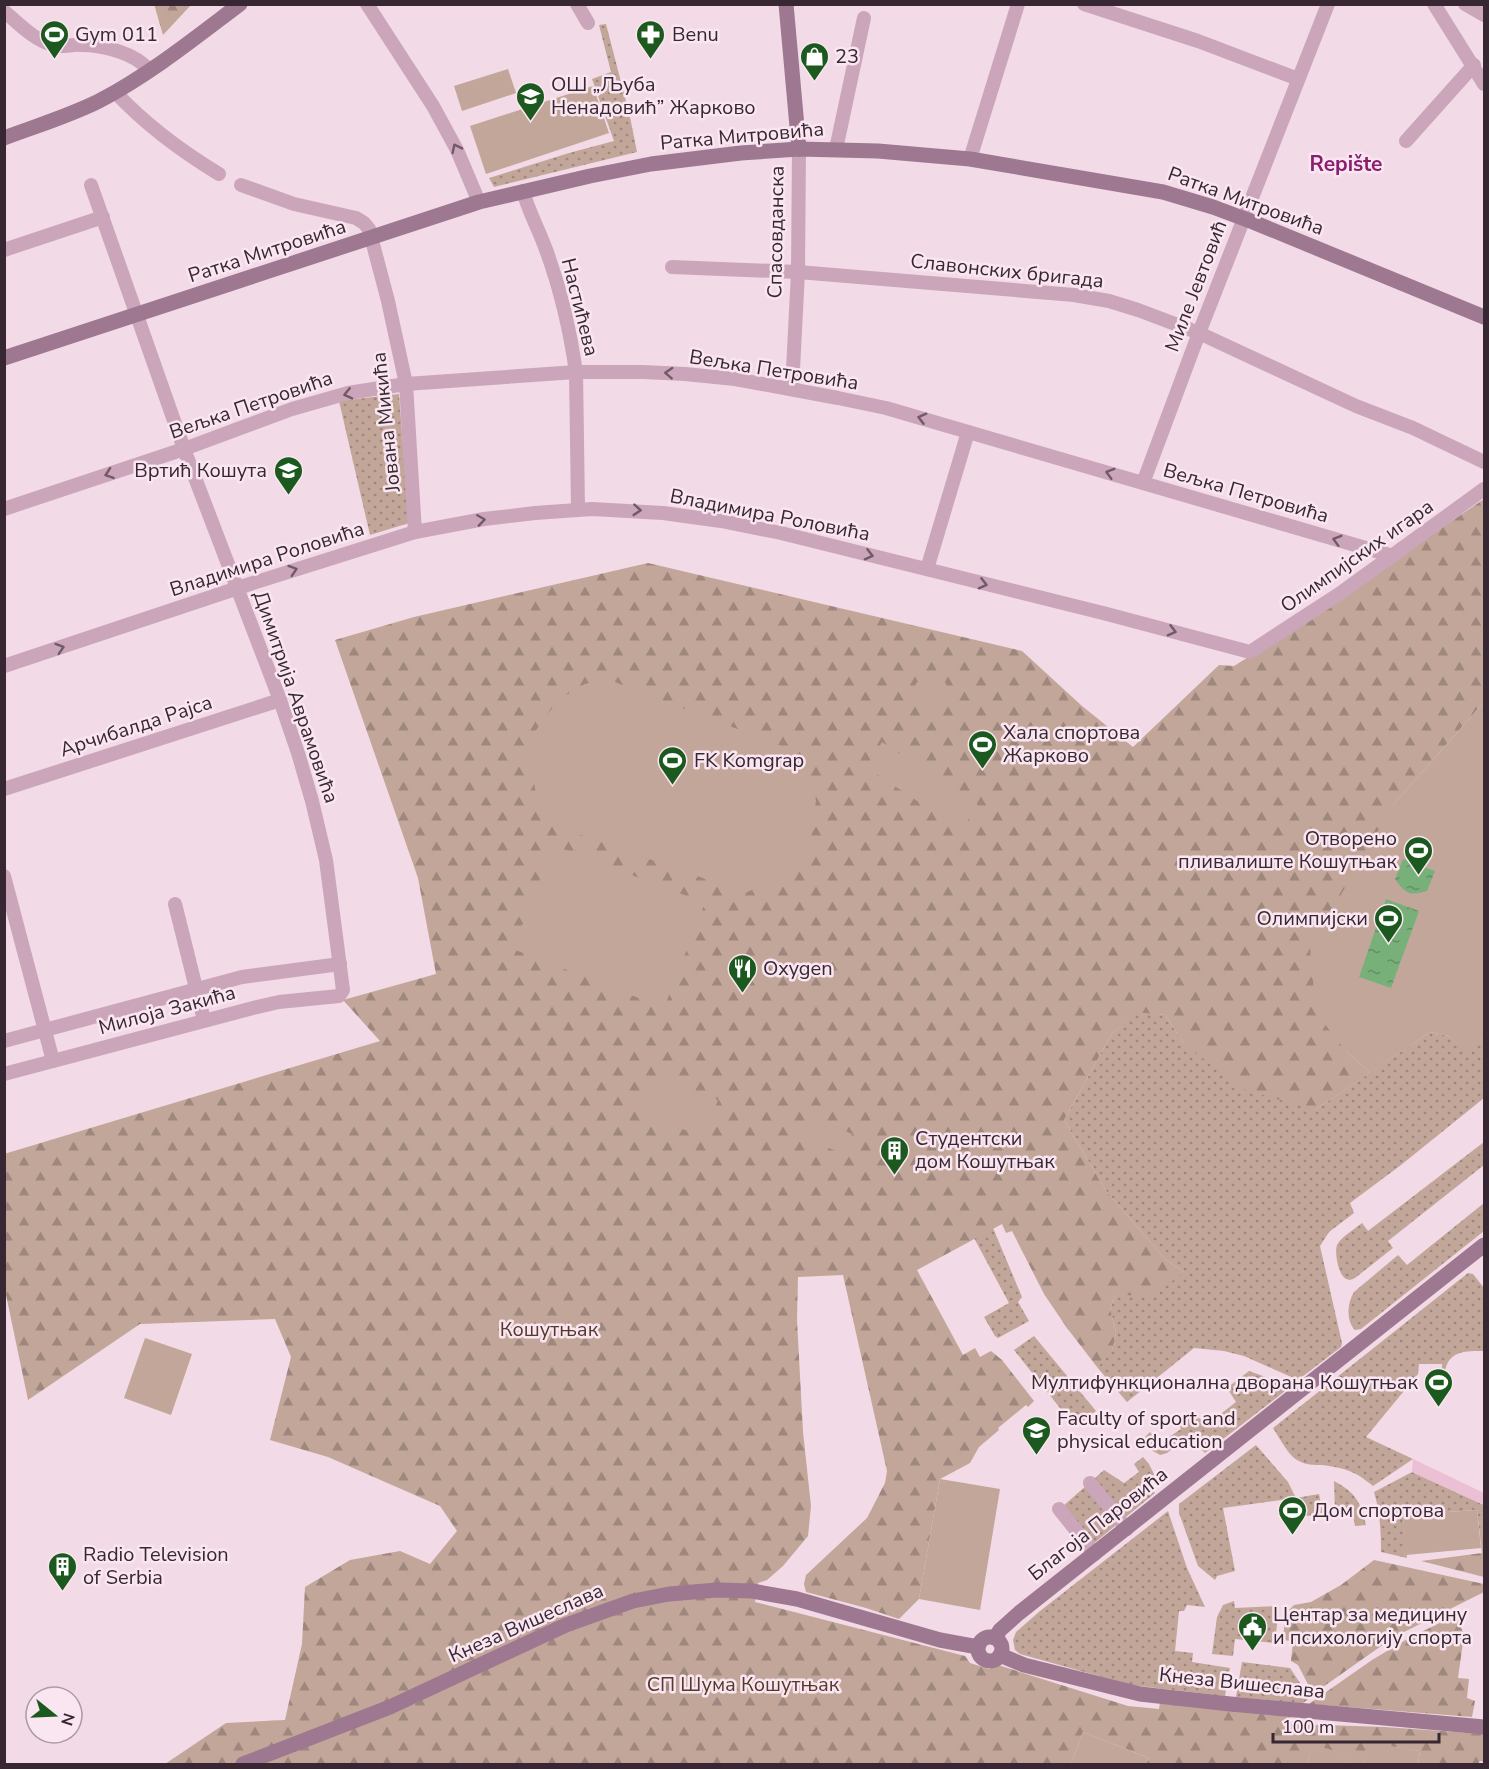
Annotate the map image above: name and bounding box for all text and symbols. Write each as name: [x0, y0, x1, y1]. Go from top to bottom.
sports icon: Gym 011: [38, 18, 70, 60]
pharmacy icon: Benu: [635, 18, 667, 60]
place label: Gym 011: [75, 21, 158, 48]
place label: Benu: [672, 21, 719, 48]
shop icon: 23: [798, 40, 830, 82]
place label: 23: [835, 43, 859, 70]
place label: ОШ „Љуба Ненадовић” Жарково: [551, 71, 756, 121]
school or university icon: ОШ „Љуба Ненадовић” Жарково: [514, 80, 546, 122]
street label: Ратка Митровића: [659, 115, 825, 157]
one-way arrow: [451, 144, 463, 155]
district label: Repište: [1310, 150, 1382, 178]
street label: Ратка Митровића: [1164, 160, 1328, 242]
street label: Спасовданска: [761, 165, 791, 299]
street label: Ратка Митровића: [185, 213, 349, 289]
street label: Миле Јевтовић: [1158, 216, 1234, 356]
street label: Славонских бригада: [909, 247, 1105, 295]
street label: Настићева: [555, 255, 605, 359]
street label: Вељка Петровића: [687, 343, 861, 397]
street label: Јована Микића: [365, 351, 407, 494]
street label: Вељка Петровића: [166, 364, 336, 446]
one-way arrow: [664, 367, 673, 380]
one-way arrow: [343, 386, 353, 399]
one-way arrow: [918, 413, 928, 426]
school or university icon: Вртић Кошута: [272, 454, 304, 496]
street label: Вељка Петровића: [1160, 456, 1332, 530]
place label: Вртић Кошута: [134, 457, 267, 484]
one-way arrow: [104, 467, 115, 480]
one-way arrow: [1105, 468, 1115, 480]
street label: Владимира Роловића: [668, 482, 872, 548]
street label: Олимпијских игара: [1275, 493, 1439, 619]
one-way arrow: [632, 504, 641, 517]
one-way arrow: [476, 514, 486, 526]
street label: Владимира Роловића: [166, 515, 368, 603]
one-way arrow: [1332, 535, 1343, 547]
one-way arrow: [863, 548, 874, 560]
one-way arrow: [287, 565, 298, 578]
one-way arrow: [978, 576, 988, 589]
street label: Димитрија Аврамовића: [247, 587, 345, 807]
one-way arrow: [1167, 624, 1177, 636]
one-way arrow: [54, 642, 65, 655]
street label: Арчибалда Рајса: [56, 689, 216, 763]
place label: Хала спортова Жарково: [1003, 719, 1140, 769]
sports icon: Хала спортова Жарково: [966, 728, 998, 770]
sports icon: FK Komgrap: [657, 744, 689, 786]
place label: FK Komgrap: [694, 747, 804, 774]
place label: Отворено пливалиште Кошутњак: [1178, 825, 1397, 875]
sports icon: Отворено пливалиште Кошутњак: [1402, 834, 1434, 876]
sports icon: Олимпијски: [1373, 902, 1405, 944]
place label: Олимпијски: [1257, 905, 1368, 932]
restaurant icon: Oxygen: [726, 952, 758, 994]
place label: Oxygen: [763, 955, 833, 982]
street label: Милоја Закића: [96, 979, 238, 1041]
place label: Студентски дом Кошутњак: [915, 1125, 1055, 1175]
building icon: Студентски дом Кошутњак: [878, 1134, 910, 1176]
park label: Кошутњак: [500, 1316, 599, 1343]
sports icon: Мултифункционална дворана Кошутњак: [1423, 1366, 1455, 1408]
place label: Мултифункционална дворана Кошутњак: [1031, 1369, 1418, 1396]
place label: Faculty of sport and physical education: [1057, 1405, 1236, 1455]
school or university icon: Faculty of sport and physical education: [1020, 1414, 1052, 1456]
street label: Благоја Паровића: [1023, 1461, 1173, 1587]
sports icon: Дом спортова: [1276, 1494, 1308, 1536]
place label: Дом спортова: [1313, 1497, 1444, 1524]
place label: Radio Television of Serbia: [83, 1541, 229, 1591]
building icon: Radio Television of Serbia: [46, 1550, 78, 1592]
street label: Кнеза Вишеслава: [444, 1577, 608, 1669]
place label: Центар за медицину и психологију спорта: [1273, 1601, 1472, 1651]
public building icon: Центар за медицину и психологију спорта: [1236, 1610, 1268, 1652]
street label: Кнеза Вишеслава: [1158, 1661, 1326, 1705]
park label: СП Шума Кошутњак: [647, 1671, 840, 1698]
north arrow: [24, 1685, 84, 1745]
scale bar: [1273, 1706, 1440, 1744]
text: N: [55, 1710, 80, 1728]
text: 100 m: [1282, 1715, 1334, 1739]

